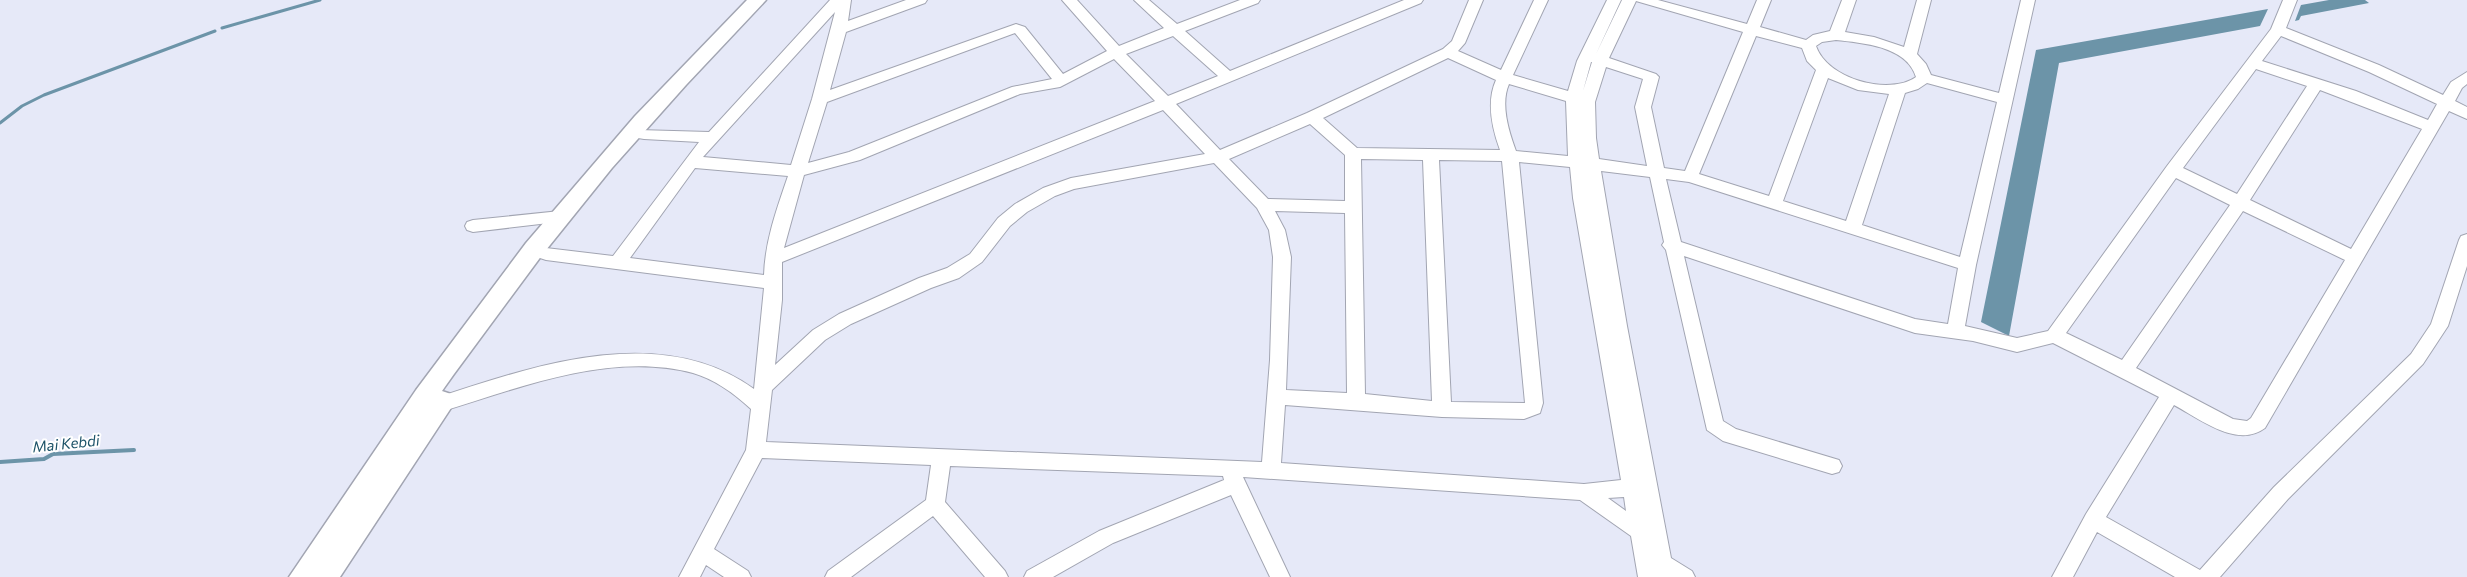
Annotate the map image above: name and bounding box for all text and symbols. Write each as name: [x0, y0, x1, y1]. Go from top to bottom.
water label: Mai Kebdi: [31, 430, 102, 455]

